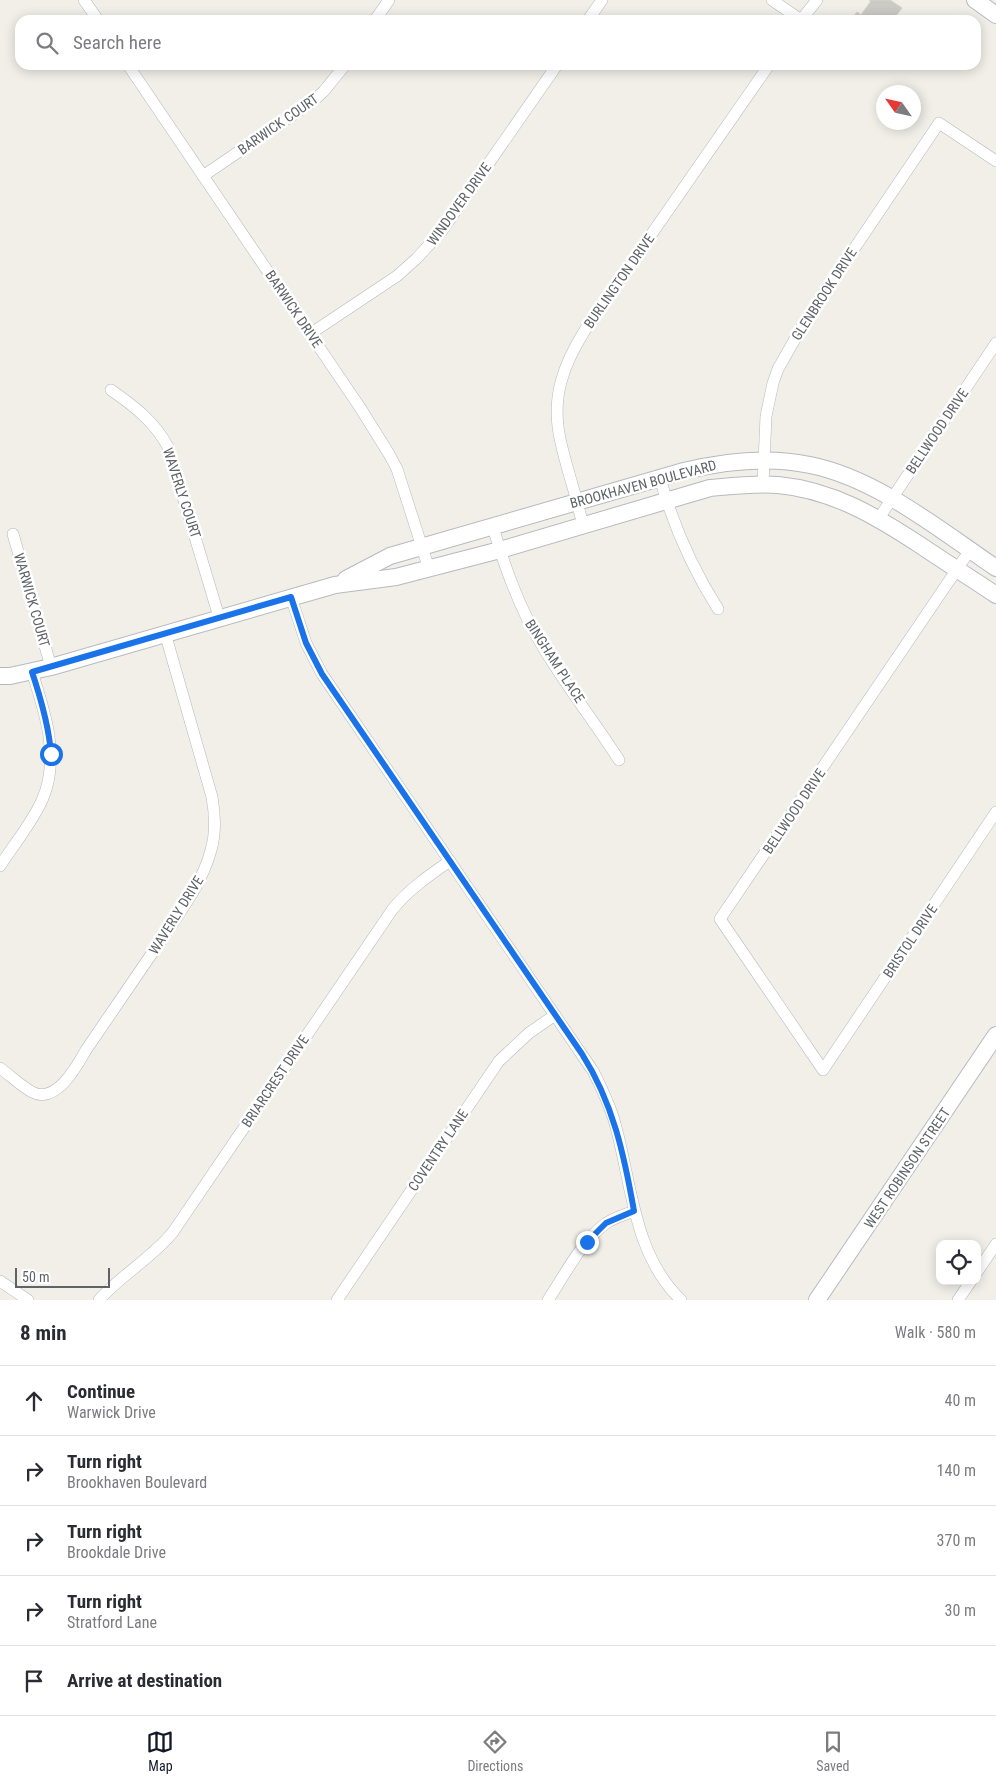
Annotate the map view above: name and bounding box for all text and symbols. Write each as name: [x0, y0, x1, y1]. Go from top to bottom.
search box: [15, 15, 981, 70]
icon: search: [33, 29, 61, 57]
text: Search here: [73, 31, 161, 54]
north arrow: [876, 85, 921, 130]
street label: BARWICK COURT: [235, 90, 321, 158]
street label: WINDOVER DRIVE: [424, 160, 494, 248]
street label: BURLINGTON DRIVE: [581, 231, 657, 331]
street label: GLENBROOK DRIVE: [788, 245, 860, 343]
street label: BARWICK DRIVE: [262, 267, 326, 351]
street label: BELLWOOD DRIVE: [903, 385, 971, 477]
street label: WAVERLY COURT: [160, 446, 204, 540]
street label: BROOKHAVEN BOULEVARD: [568, 457, 718, 511]
street label: WARWICK COURT: [11, 551, 53, 649]
street label: BINGHAM PLACE: [522, 616, 588, 706]
route start: [40, 743, 63, 766]
street label: BELLWOOD DRIVE: [760, 765, 828, 857]
street label: WAVERLY DRIVE: [146, 873, 206, 957]
street label: BRISTOL DRIVE: [880, 901, 940, 981]
street label: BRIARCREST DRIVE: [238, 1032, 312, 1130]
street label: WEST ROBINSON STREET: [861, 1105, 953, 1231]
street label: COVENTRY LANE: [405, 1106, 471, 1194]
route end: [576, 1231, 599, 1254]
map controls: [936, 1240, 981, 1285]
button: locate: [936, 1240, 981, 1285]
scale bar: [15, 1265, 110, 1288]
text: 50 m: [22, 1269, 50, 1285]
text: 8 min: [20, 1321, 67, 1345]
text: Walk · 580 m: [895, 1323, 976, 1342]
text: Continue: [67, 1380, 135, 1403]
icon: ahead: [20, 1387, 48, 1415]
text: 40 m: [944, 1391, 976, 1410]
text: Warwick Drive: [67, 1403, 156, 1422]
text: Turn right: [67, 1450, 142, 1473]
icon: right: [20, 1457, 48, 1485]
text: 140 m: [937, 1461, 976, 1480]
text: Brookhaven Boulevard: [67, 1473, 207, 1492]
text: Turn right: [67, 1520, 142, 1543]
icon: right: [20, 1527, 48, 1555]
text: 370 m: [937, 1531, 976, 1550]
text: Brookdale Drive: [67, 1543, 166, 1562]
text: Turn right: [67, 1590, 142, 1613]
icon: right: [20, 1597, 48, 1625]
text: 30 m: [944, 1601, 976, 1620]
text: Stratford Lane: [67, 1613, 157, 1632]
icon: arrive: [20, 1667, 48, 1695]
text: Arrive at destination: [67, 1669, 222, 1692]
tab: Map: [146, 1728, 174, 1774]
tab: Directions: [467, 1728, 523, 1774]
tab: Saved: [816, 1728, 850, 1774]

